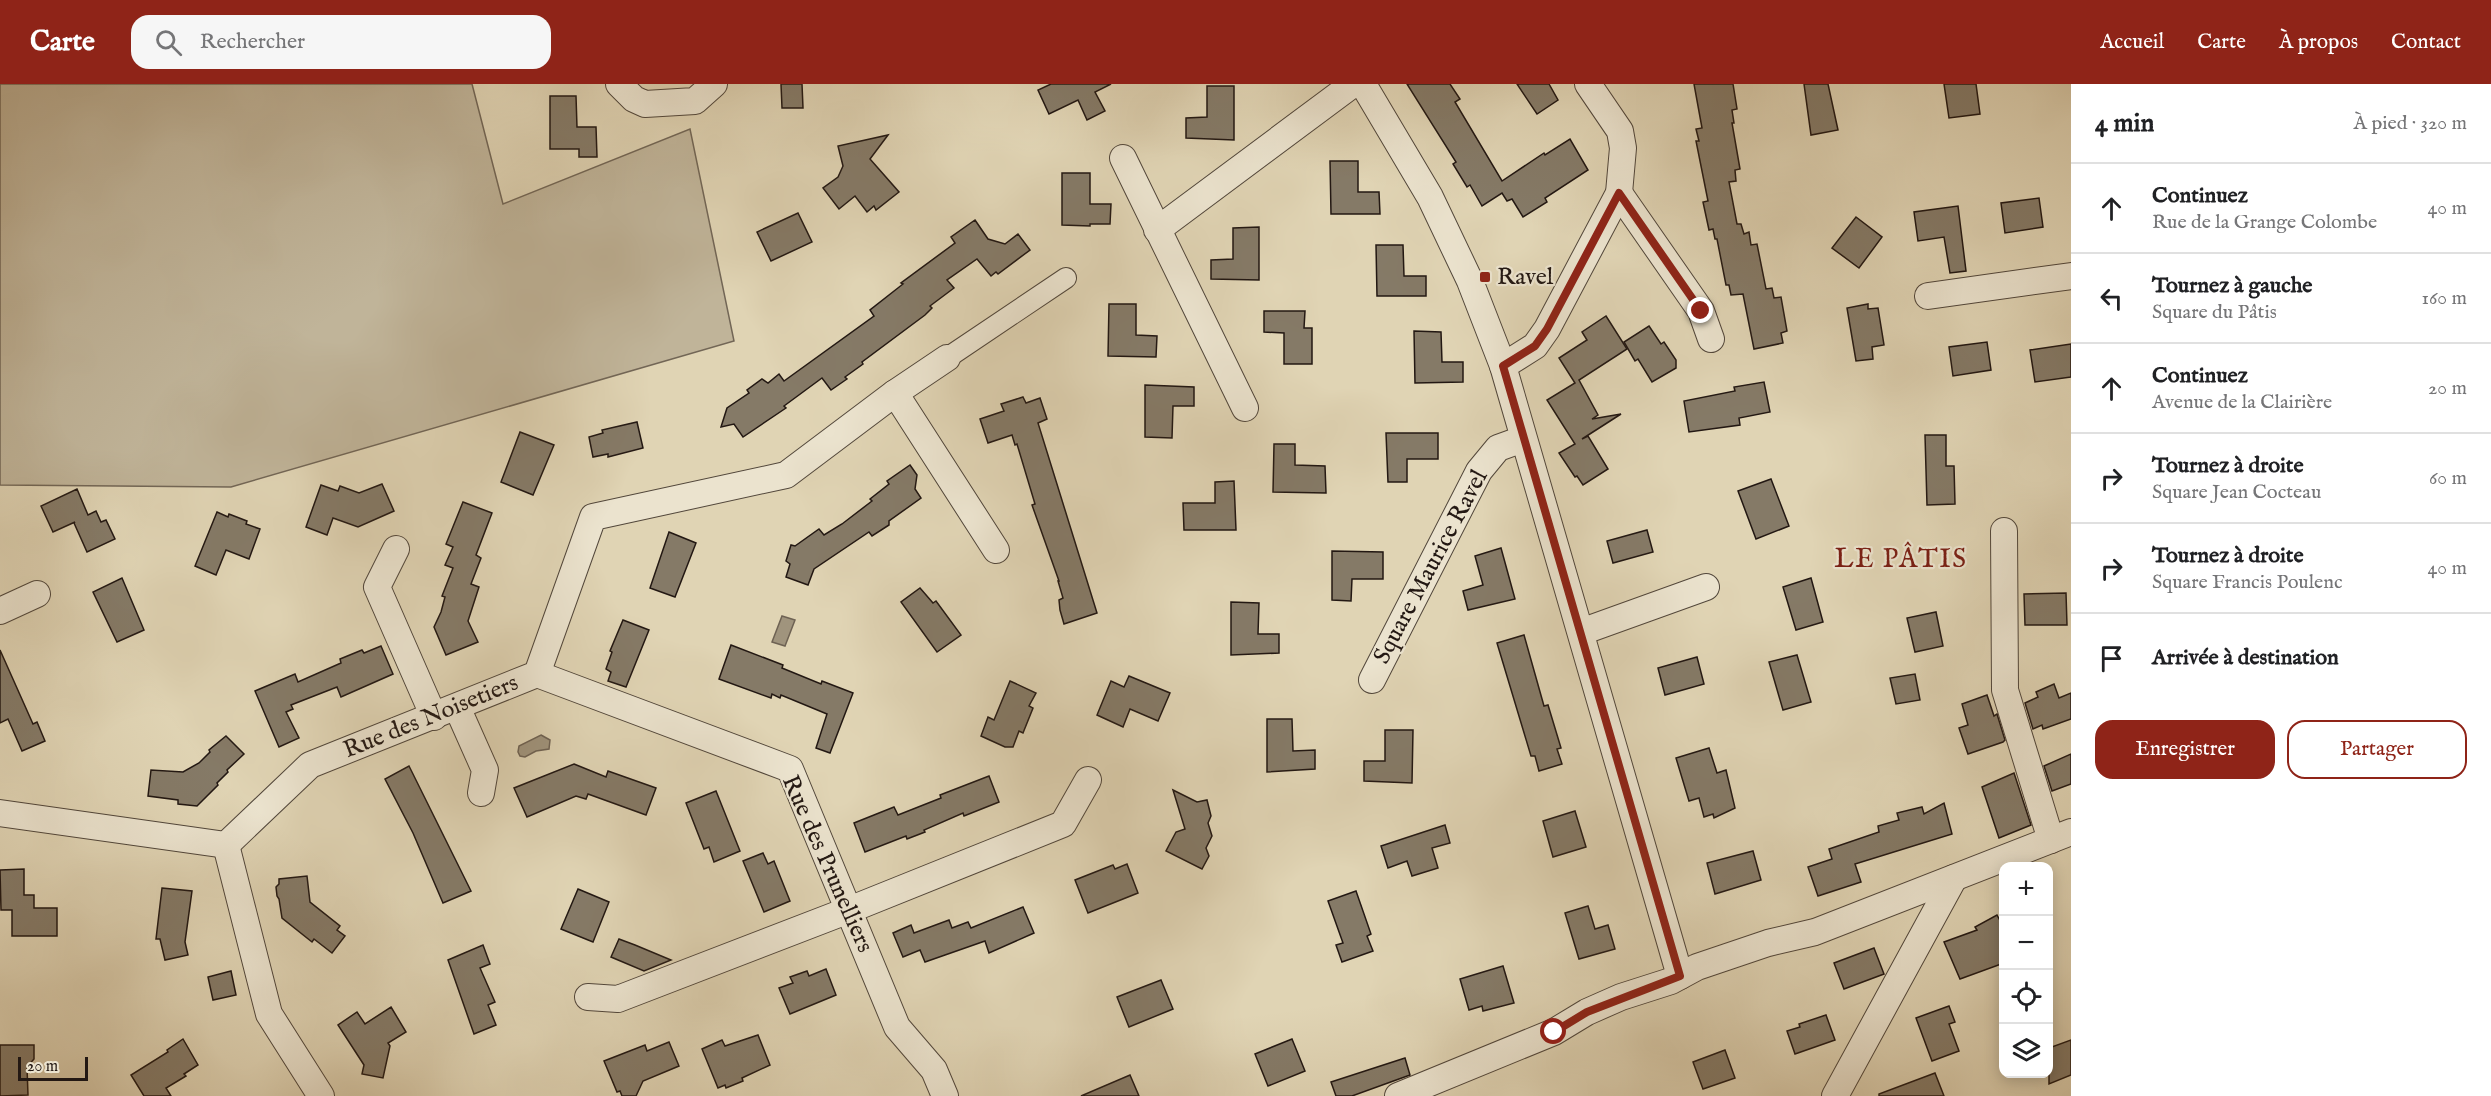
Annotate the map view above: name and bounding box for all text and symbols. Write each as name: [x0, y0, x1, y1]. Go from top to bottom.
search box: [131, 15, 551, 69]
text: Carte: [30, 25, 95, 60]
icon: search: [152, 26, 185, 59]
text: Rechercher: [200, 28, 305, 56]
text: Accueil: [2100, 29, 2164, 56]
text: Carte: [2197, 29, 2246, 56]
text: À propos: [2279, 29, 2358, 56]
text: Contact: [2391, 29, 2461, 56]
text: 4 min: [2095, 107, 2154, 140]
text: À pied · 320 m: [2354, 111, 2467, 136]
text: Continuez: [2152, 182, 2248, 210]
icon: ahead: [2095, 192, 2128, 225]
text: 40 m: [2428, 196, 2467, 221]
text: Rue de la Grange Colombe: [2152, 210, 2377, 235]
place label: Ravel: [1497, 262, 1554, 293]
marker: Ravel: [1478, 270, 1492, 284]
text: Tournez à gauche: [2152, 272, 2312, 300]
icon: left: [2095, 282, 2128, 315]
text: 160 m: [2421, 286, 2467, 311]
route end: [1687, 297, 1713, 323]
text: Square du Pâtis: [2152, 300, 2277, 325]
text: Continuez: [2152, 362, 2248, 390]
icon: ahead: [2095, 372, 2128, 405]
text: 20 m: [2428, 376, 2467, 401]
text: Avenue de la Clairière: [2152, 390, 2332, 415]
text: Tournez à droite: [2152, 452, 2303, 480]
icon: right: [2095, 462, 2128, 495]
street label: Square Maurice Ravel: [1367, 464, 1495, 669]
text: 60 m: [2429, 466, 2467, 491]
text: Square Jean Cocteau: [2152, 480, 2321, 505]
district label: LE PÂTIS: [1834, 541, 1968, 577]
text: Tournez à droite: [2152, 542, 2303, 570]
icon: right: [2095, 552, 2128, 585]
text: 40 m: [2428, 556, 2467, 581]
text: Square Francis Poulenc: [2152, 570, 2343, 595]
icon: arrive: [2095, 642, 2128, 675]
text: Arrivée à destination: [2152, 644, 2339, 672]
street label: Rue des Noisetiers: [339, 668, 523, 766]
button: Enregistrer: [2095, 720, 2275, 779]
button: Partager: [2287, 720, 2467, 779]
street label: Rue des Prunelliers: [774, 770, 880, 958]
map controls: [1999, 862, 2053, 1078]
button: +: [1999, 862, 2053, 916]
button: −: [1999, 916, 2053, 970]
button: locate: [1999, 970, 2053, 1024]
route start: [1540, 1018, 1566, 1044]
button: layers: [1999, 1024, 2053, 1078]
scale bar: [18, 1054, 88, 1082]
text: 20 m: [27, 1057, 58, 1077]

